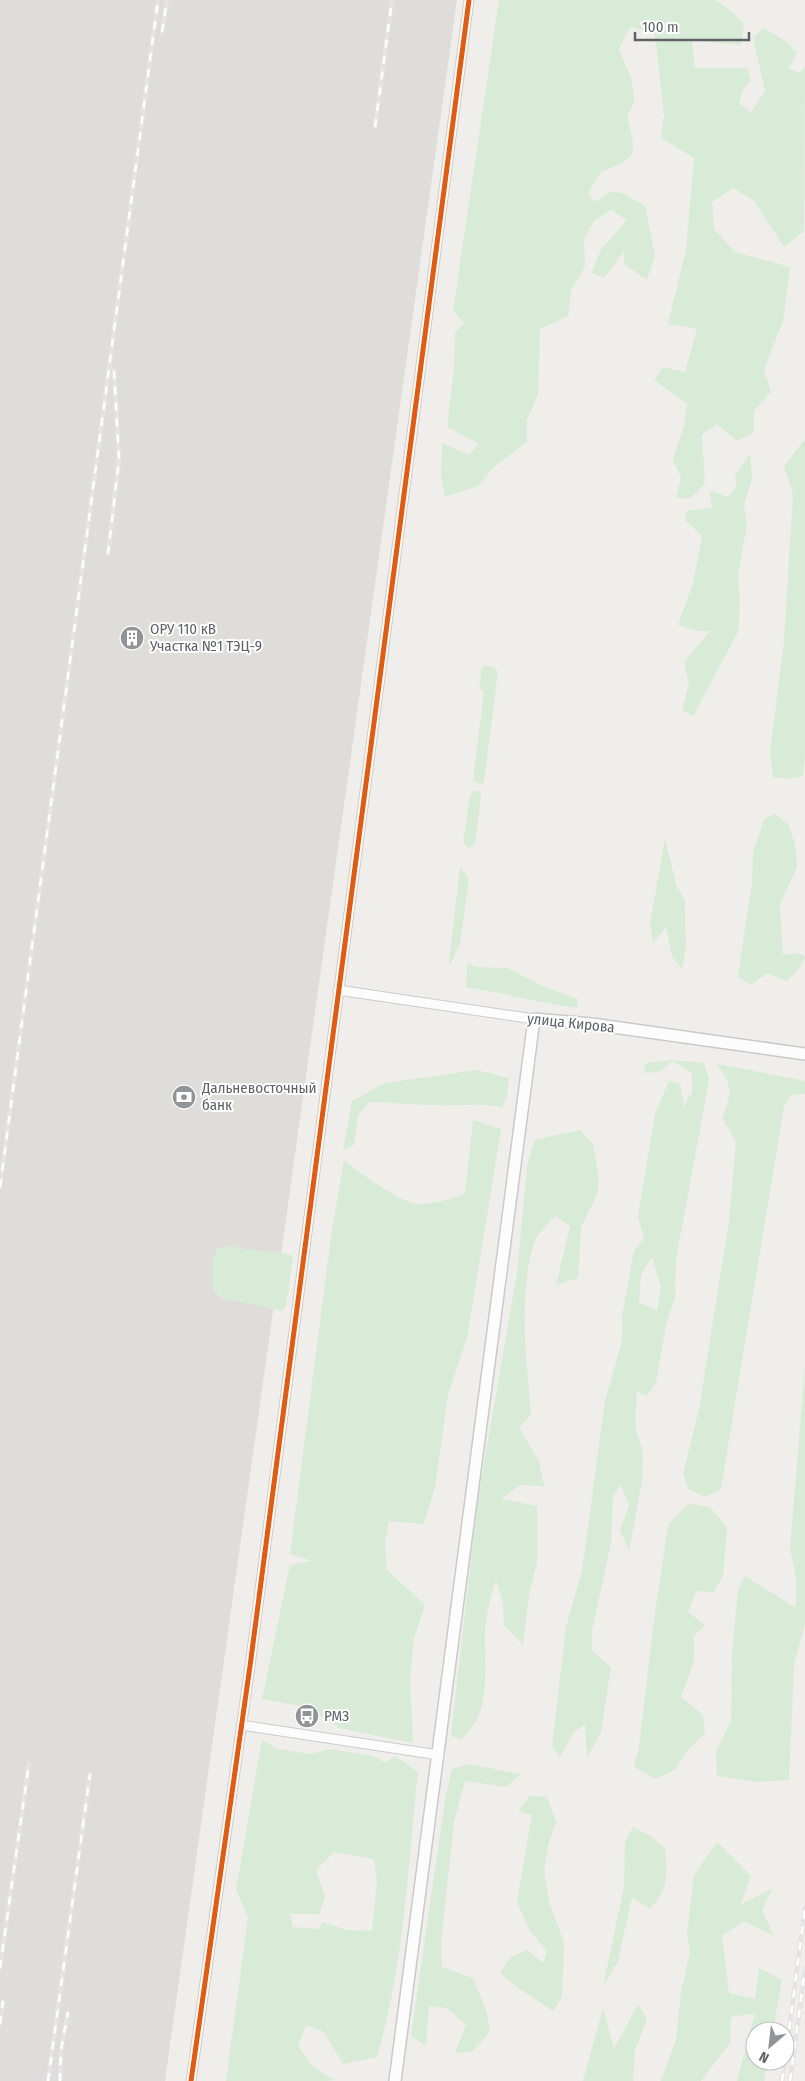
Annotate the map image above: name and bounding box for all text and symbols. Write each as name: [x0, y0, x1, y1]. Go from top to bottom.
scale bar: [635, 10, 749, 42]
text: 100 m: [642, 18, 679, 36]
place label: ОРУ 110 кВ Участка №1 ТЭЦ-9: [149, 620, 262, 655]
building icon: ОРУ 110 кВ Участка №1 ТЭЦ-9: [119, 625, 145, 651]
street label: улица Кирова: [526, 1009, 616, 1037]
place label: Дальневосточный банк: [201, 1079, 317, 1114]
bank icon: Дальневосточный банк: [171, 1084, 197, 1110]
bus stop icon: РМЗ: [294, 1703, 320, 1729]
place label: РМЗ: [324, 1707, 349, 1725]
north arrow: [745, 2021, 795, 2071]
text: N: [756, 2048, 772, 2067]

